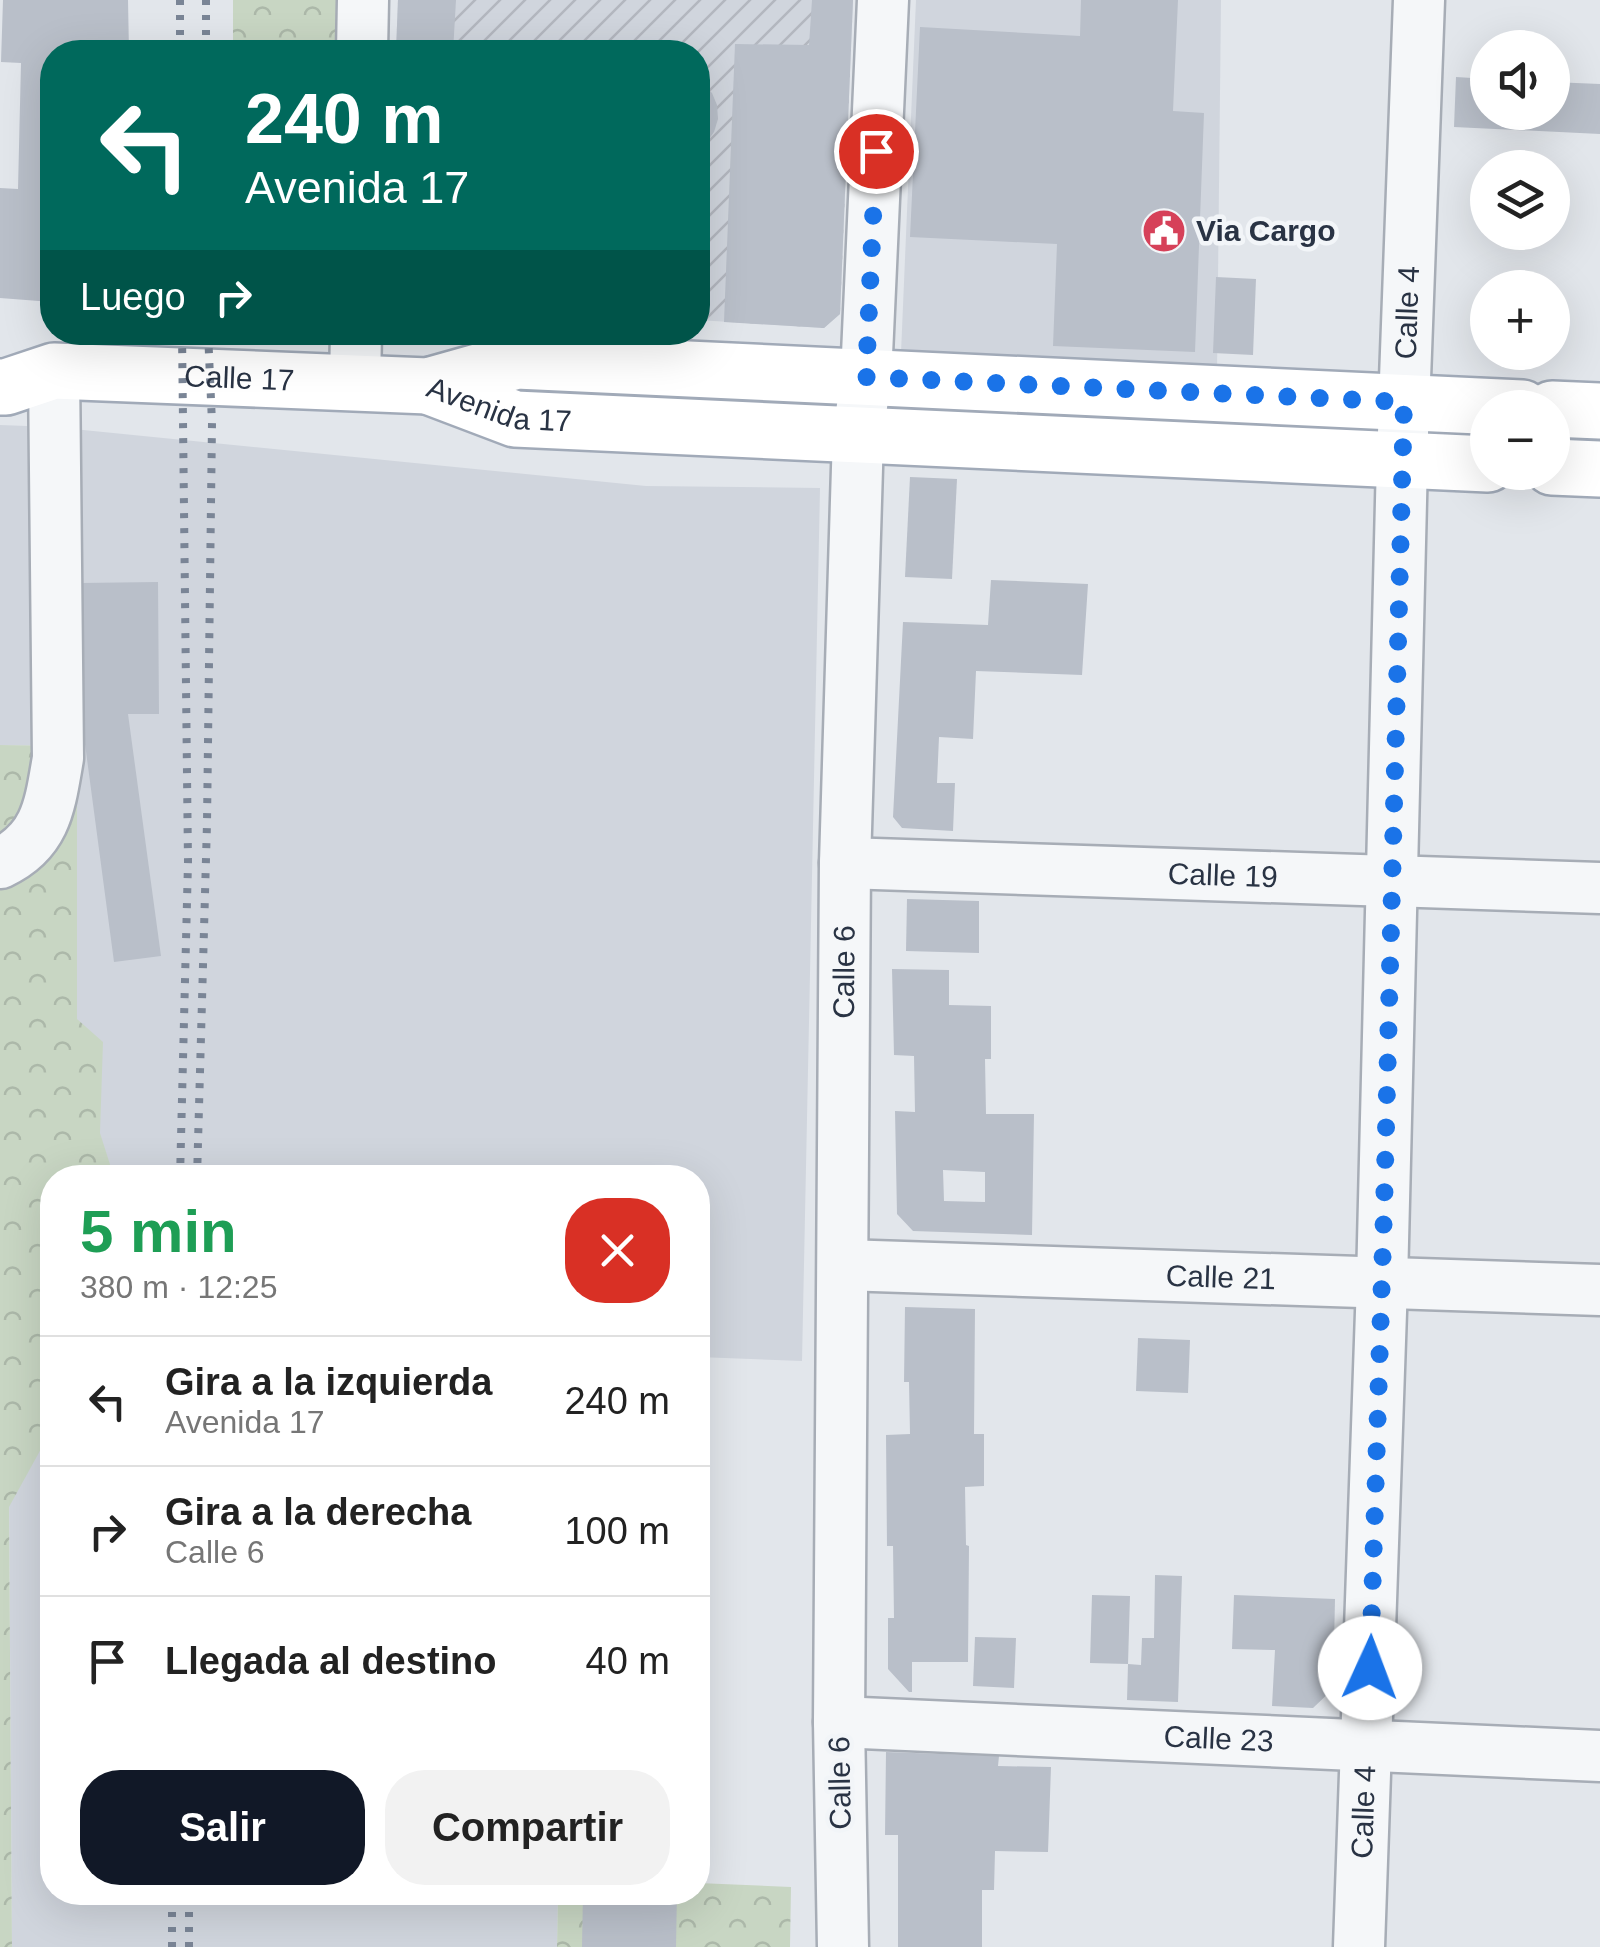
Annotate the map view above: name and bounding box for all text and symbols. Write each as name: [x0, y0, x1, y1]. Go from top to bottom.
map controls: [1470, 30, 1570, 490]
button: sound: [1470, 30, 1570, 130]
icon: left: [80, 80, 210, 210]
text: 240 m: [245, 80, 443, 158]
pin: [834, 109, 919, 194]
icon: arrive: [849, 124, 904, 179]
button: layers: [1470, 150, 1570, 250]
text: Avenida 17: [245, 162, 469, 213]
public building icon: Via Cargo: [1141, 208, 1187, 254]
place label: Via Cargo: [1196, 214, 1336, 247]
street label: Calle 4: [1389, 265, 1425, 360]
icon: right: [206, 270, 261, 325]
button: +: [1470, 270, 1570, 370]
text: Luego: [80, 276, 186, 318]
street label: Calle 17: [184, 359, 295, 397]
street label: Avenida 17: [423, 370, 572, 438]
button: −: [1470, 390, 1570, 490]
street label: Calle 19: [1167, 857, 1278, 893]
street label: Calle 6: [827, 925, 861, 1019]
text: 5 min: [80, 1198, 237, 1265]
button: close: [565, 1198, 670, 1303]
street label: Calle 21: [1165, 1259, 1276, 1295]
text: 380 m · 12:25: [80, 1269, 277, 1305]
text: Gira a la izquierda: [165, 1361, 492, 1403]
icon: left: [80, 1374, 135, 1429]
text: 240 m: [564, 1380, 670, 1422]
text: Avenida 17: [165, 1404, 325, 1440]
text: Gira a la derecha: [165, 1491, 471, 1533]
icon: right: [80, 1504, 135, 1559]
text: 100 m: [564, 1510, 670, 1552]
text: Calle 6: [165, 1534, 265, 1570]
position arrow: [1318, 1616, 1422, 1720]
icon: arrive: [80, 1634, 135, 1689]
text: Llegada al destino: [165, 1640, 497, 1682]
text: 40 m: [586, 1640, 670, 1682]
street label: Calle 23: [1163, 1720, 1274, 1757]
street label: Calle 6: [822, 1736, 857, 1830]
street label: Calle 4: [1345, 1765, 1381, 1859]
button: Salir: [80, 1770, 365, 1885]
button: Compartir: [385, 1770, 670, 1885]

